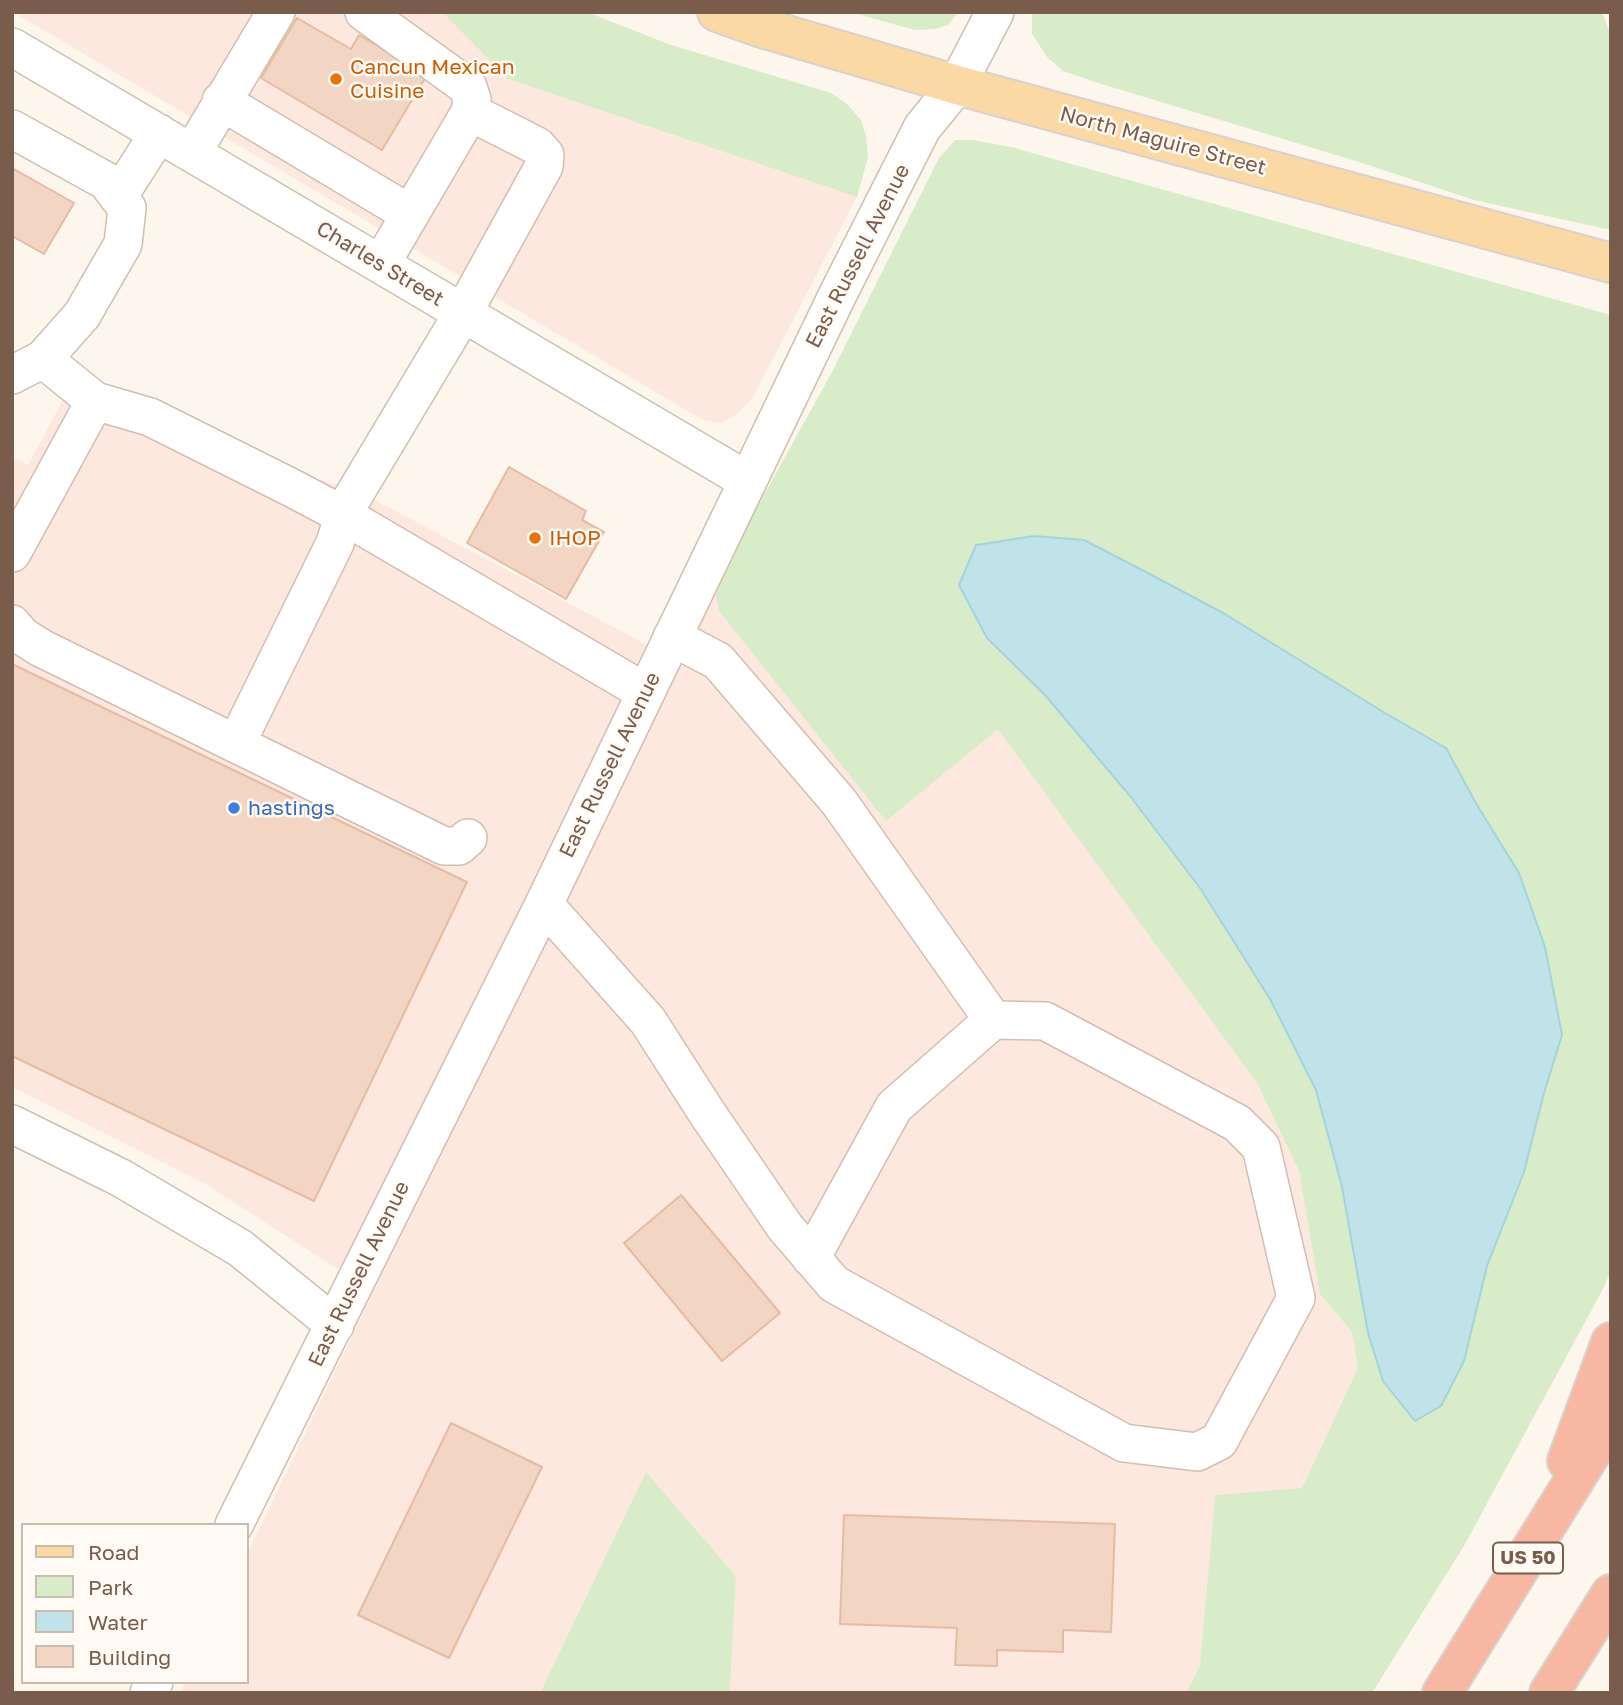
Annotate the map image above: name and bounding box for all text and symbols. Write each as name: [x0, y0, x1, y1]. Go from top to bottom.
place label: Cancun Mexican Cuisine: [350, 54, 515, 104]
marker: Cancun Mexican Cuisine: [328, 71, 344, 87]
street label: North Maguire Street: [1057, 101, 1269, 181]
street label: East Russell Avenue: [801, 160, 915, 352]
street label: Charles Street: [312, 216, 448, 312]
place label: IHOP: [549, 525, 601, 551]
marker: IHOP: [527, 530, 543, 546]
street label: East Russell Avenue: [554, 668, 666, 862]
place label: hastings: [248, 795, 335, 821]
marker: hastings: [226, 800, 242, 816]
street label: East Russell Avenue: [303, 1177, 415, 1371]
legend: [21, 1523, 248, 1684]
text: Road: [88, 1539, 139, 1565]
road number: US 50: [1493, 1542, 1563, 1574]
text: Park: [88, 1574, 133, 1600]
text: Water: [88, 1609, 148, 1635]
text: Building: [88, 1644, 171, 1670]

